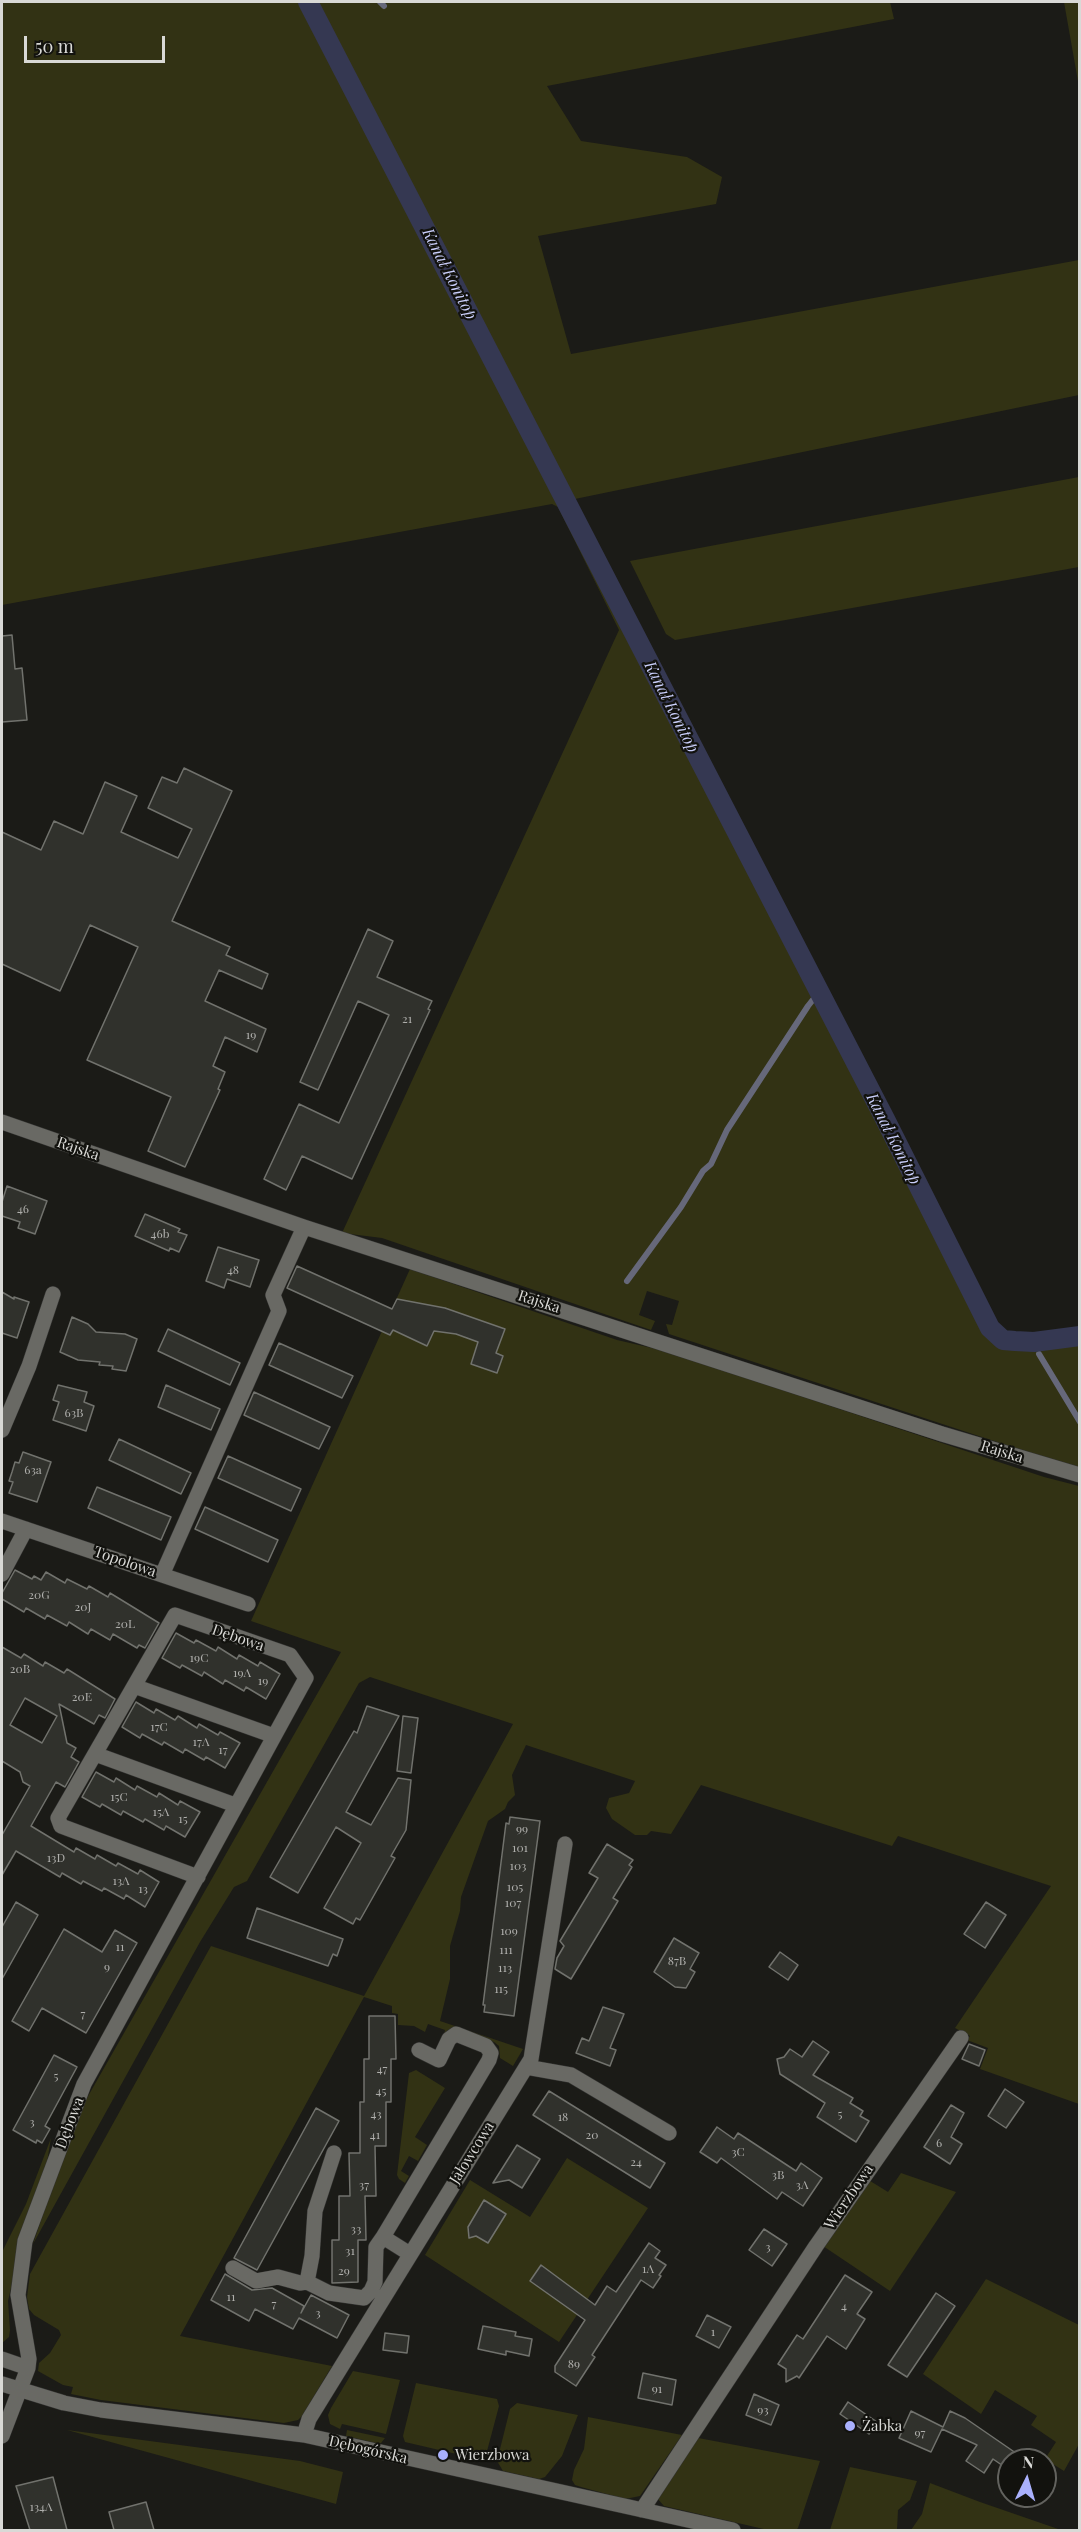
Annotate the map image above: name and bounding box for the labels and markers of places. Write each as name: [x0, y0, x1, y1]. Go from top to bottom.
place label: Żabka: [862, 2417, 902, 2435]
marker: Żabka: [843, 2419, 857, 2433]
place label: Wierzbowa: [455, 2446, 530, 2464]
marker: Wierzbowa: [436, 2448, 450, 2462]

